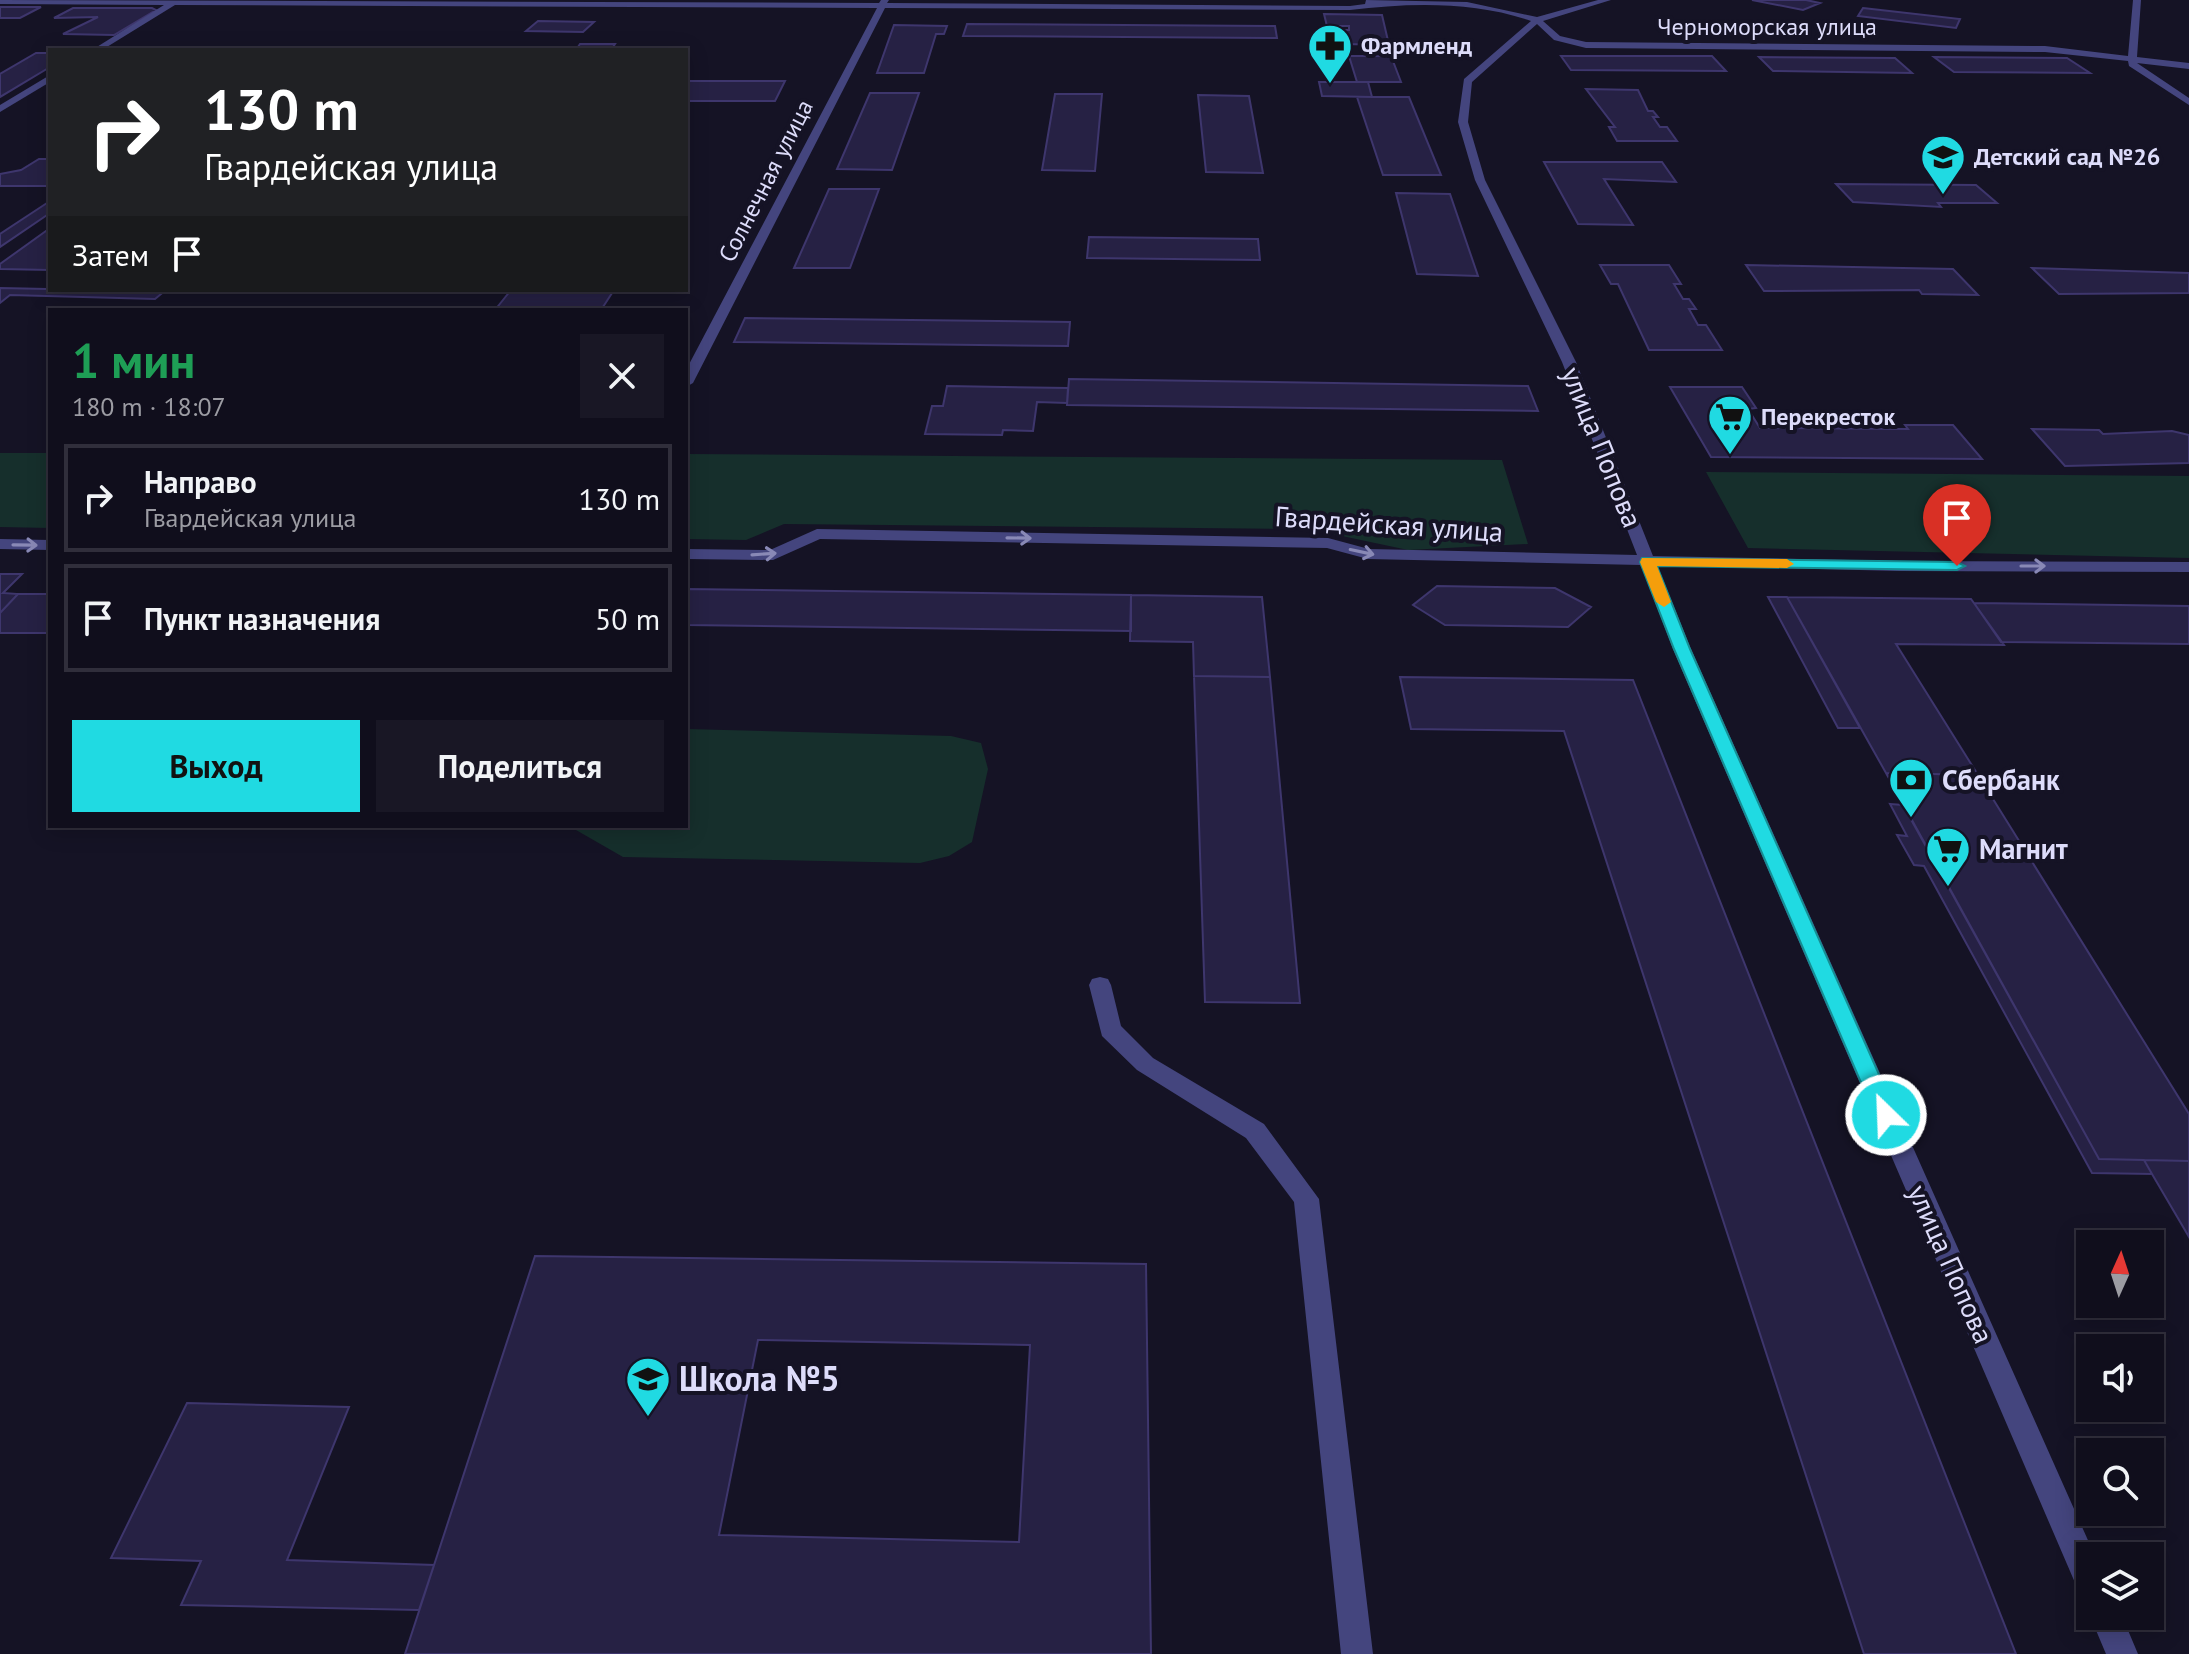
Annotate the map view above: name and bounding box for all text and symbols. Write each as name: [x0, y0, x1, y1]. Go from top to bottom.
street label: Черноморская улица: [1657, 11, 1877, 42]
pharmacy icon: Фармленд: [1306, 22, 1354, 85]
place label: Фармленд: [1361, 30, 1473, 61]
text: 130 m: [204, 73, 359, 145]
icon: right: [72, 80, 176, 184]
street label: Солнечная улица: [711, 94, 820, 267]
school or university icon: Детский сад №26: [1919, 133, 1967, 196]
place label: Детский сад №26: [1974, 141, 2160, 172]
text: Гвардейская улица: [204, 143, 498, 190]
icon: arrive: [165, 232, 209, 276]
text: Затем: [72, 235, 149, 274]
text: 1 мин: [72, 329, 195, 391]
button: close: [580, 334, 664, 418]
street label: улица Попова: [1553, 361, 1651, 533]
text: 180 m · 18:07: [72, 390, 226, 423]
supermarket icon: Перекресток: [1706, 393, 1754, 456]
place label: Перекресток: [1761, 401, 1895, 432]
text: Направо: [144, 462, 257, 501]
icon: right: [76, 476, 120, 520]
text: 130 m: [579, 479, 660, 518]
pin: [1923, 484, 1991, 566]
icon: arrive: [1935, 496, 1979, 540]
street label: Гвардейская улица: [1274, 497, 1504, 550]
text: Гвардейская улица: [144, 501, 356, 534]
one-way arrow: [1005, 530, 1032, 545]
one-way arrow: [11, 537, 38, 553]
one-way arrow: [1349, 545, 1374, 560]
one-way arrow: [750, 546, 777, 561]
one-way arrow: [2019, 559, 2046, 574]
icon: arrive: [76, 596, 120, 640]
text: Пункт назначения: [144, 599, 380, 638]
text: 50 m: [595, 599, 660, 638]
button: Выход: [72, 720, 360, 812]
button: Поделиться: [376, 720, 664, 812]
bank icon: Сбербанк: [1887, 756, 1935, 819]
place label: Сбербанк: [1942, 761, 2060, 798]
supermarket icon: Магнит: [1924, 825, 1972, 888]
place label: Магнит: [1979, 830, 2068, 867]
position arrow: [1844, 1073, 1928, 1157]
street label: улица Попова: [1900, 1179, 2003, 1349]
north arrow: [2076, 1230, 2164, 1318]
map controls: [2076, 1230, 2164, 1630]
button: sound: [2076, 1334, 2164, 1422]
school or university icon: Школа №5: [624, 1355, 672, 1418]
place label: Школа №5: [679, 1356, 840, 1400]
button: search: [2076, 1438, 2164, 1526]
button: layers: [2076, 1542, 2164, 1630]

